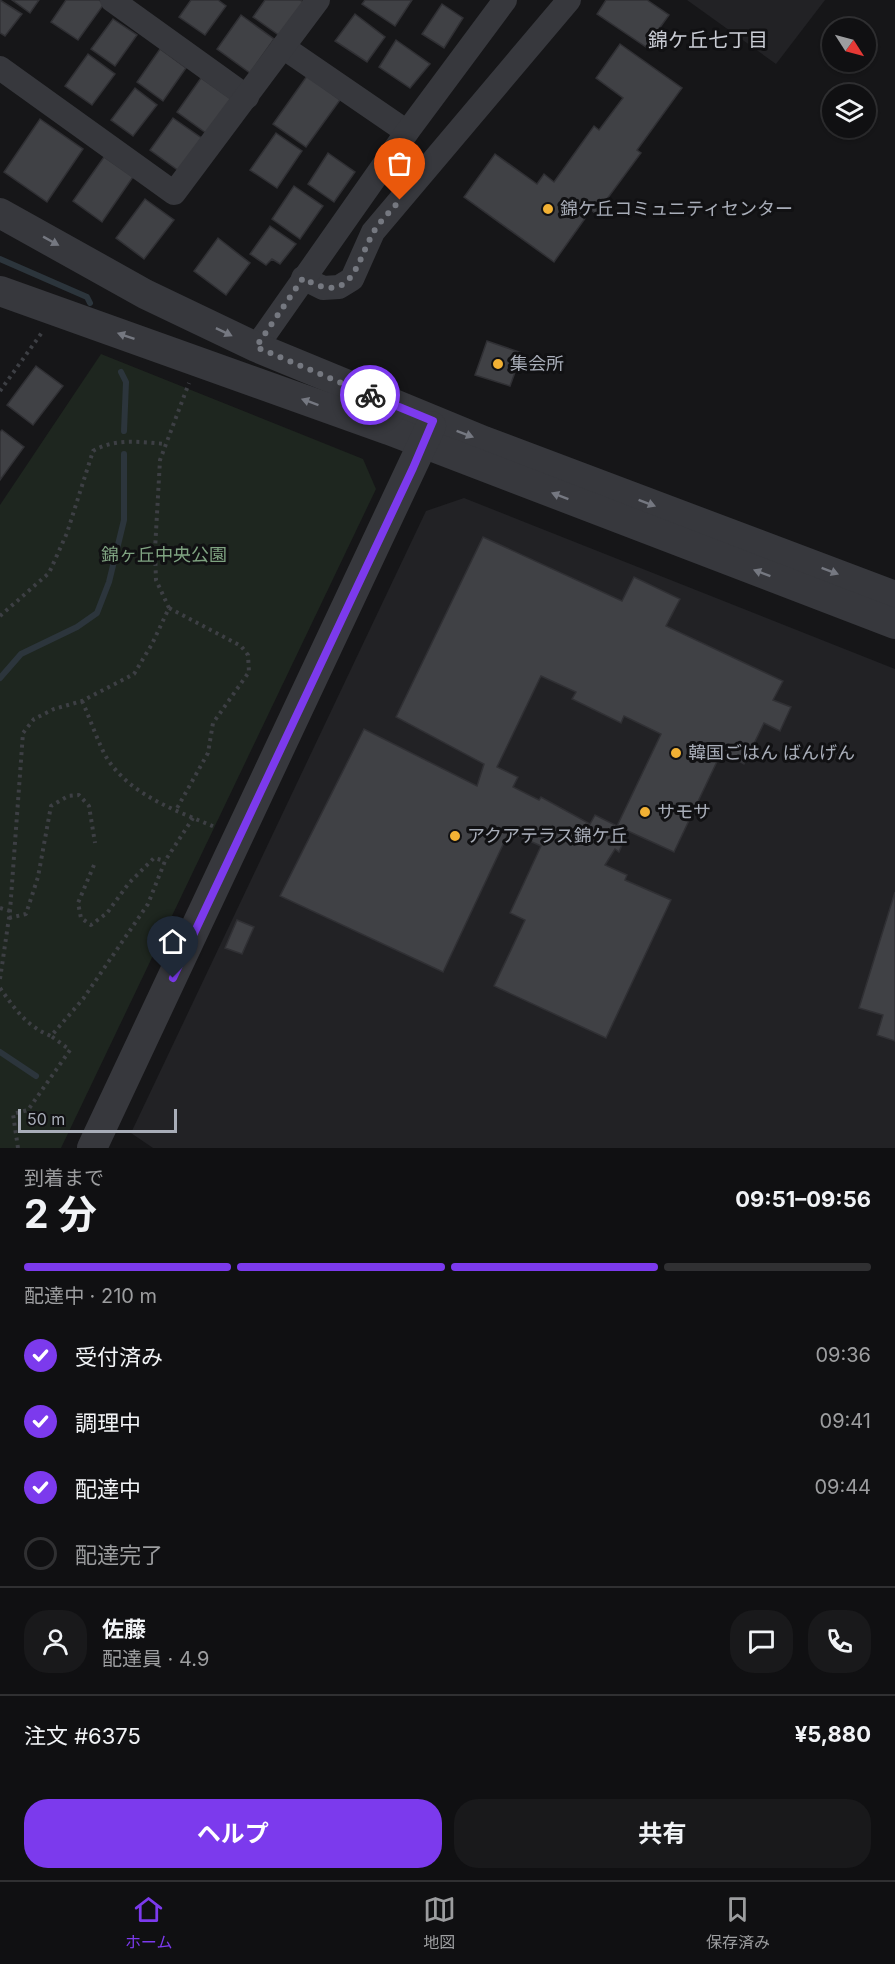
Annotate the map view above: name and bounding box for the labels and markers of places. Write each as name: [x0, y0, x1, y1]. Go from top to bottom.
pin: [374, 138, 425, 200]
place label: 錦ケ丘コミュニティセンター: [560, 198, 793, 219]
marker: 錦ケ丘コミュニティセンター: [541, 202, 555, 216]
place label: 集会所: [510, 353, 564, 374]
marker: 集会所: [491, 357, 505, 371]
place label: 韓国ごはん ばんげん: [688, 742, 855, 763]
marker: 韓国ごはん ばんげん: [669, 746, 683, 760]
place label: サモサ: [657, 801, 711, 822]
marker: サモサ: [638, 805, 652, 819]
place label: アクアテラス錦ケ丘: [467, 825, 628, 846]
marker: アクアテラス錦ケ丘: [448, 829, 462, 843]
pin: [147, 916, 198, 978]

